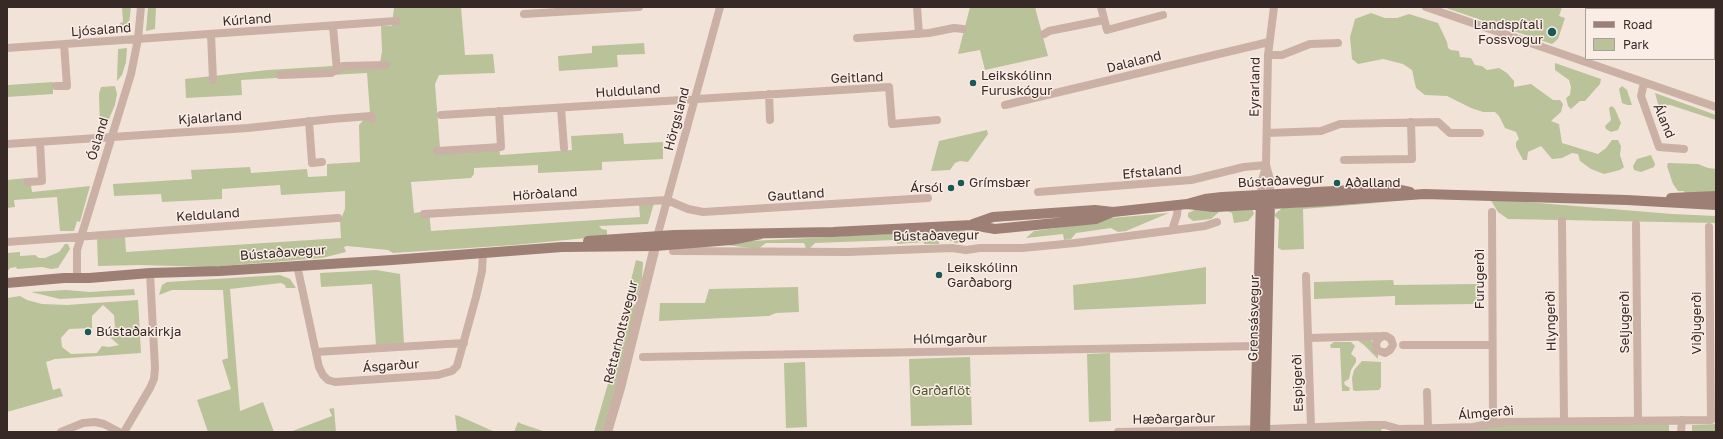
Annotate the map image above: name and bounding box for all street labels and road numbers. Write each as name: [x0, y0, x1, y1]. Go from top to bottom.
street label: Kúrland: [222, 11, 272, 29]
street label: Ljósaland: [70, 20, 132, 40]
street label: Dalaland: [1105, 48, 1163, 76]
street label: Eyrarland: [1247, 57, 1263, 117]
street label: Geitland: [830, 69, 884, 87]
street label: Hulduland: [595, 81, 661, 101]
street label: Hörgsland: [661, 86, 693, 152]
street label: Áland: [1650, 101, 1678, 141]
street label: Kjalarland: [178, 108, 242, 128]
street label: Ósland: [84, 116, 112, 162]
street label: Efstaland: [1122, 162, 1182, 182]
street label: Bústaðavegur: [1237, 171, 1325, 191]
street label: Hörðaland: [512, 184, 578, 204]
street label: Gautland: [767, 185, 825, 205]
street label: Kelduland: [176, 205, 240, 225]
street label: Bústaðavegur: [893, 227, 979, 245]
street label: Bústaðavegur: [239, 242, 327, 264]
street label: Furugerði: [1472, 249, 1488, 309]
street label: Grensásvegur: [1245, 275, 1263, 361]
street label: Réttarholtsvegur: [601, 279, 641, 385]
street label: Hlyngerði: [1543, 290, 1559, 352]
street label: Seljugerði: [1617, 290, 1633, 354]
street label: Viðjugerði: [1689, 291, 1705, 355]
street label: Hólmgarður: [913, 331, 987, 347]
street label: Espigerði: [1289, 354, 1307, 412]
street label: Ásgarður: [362, 356, 420, 376]
street label: Álmgerði: [1457, 403, 1515, 423]
street label: Hæðargarður: [1132, 410, 1216, 428]

